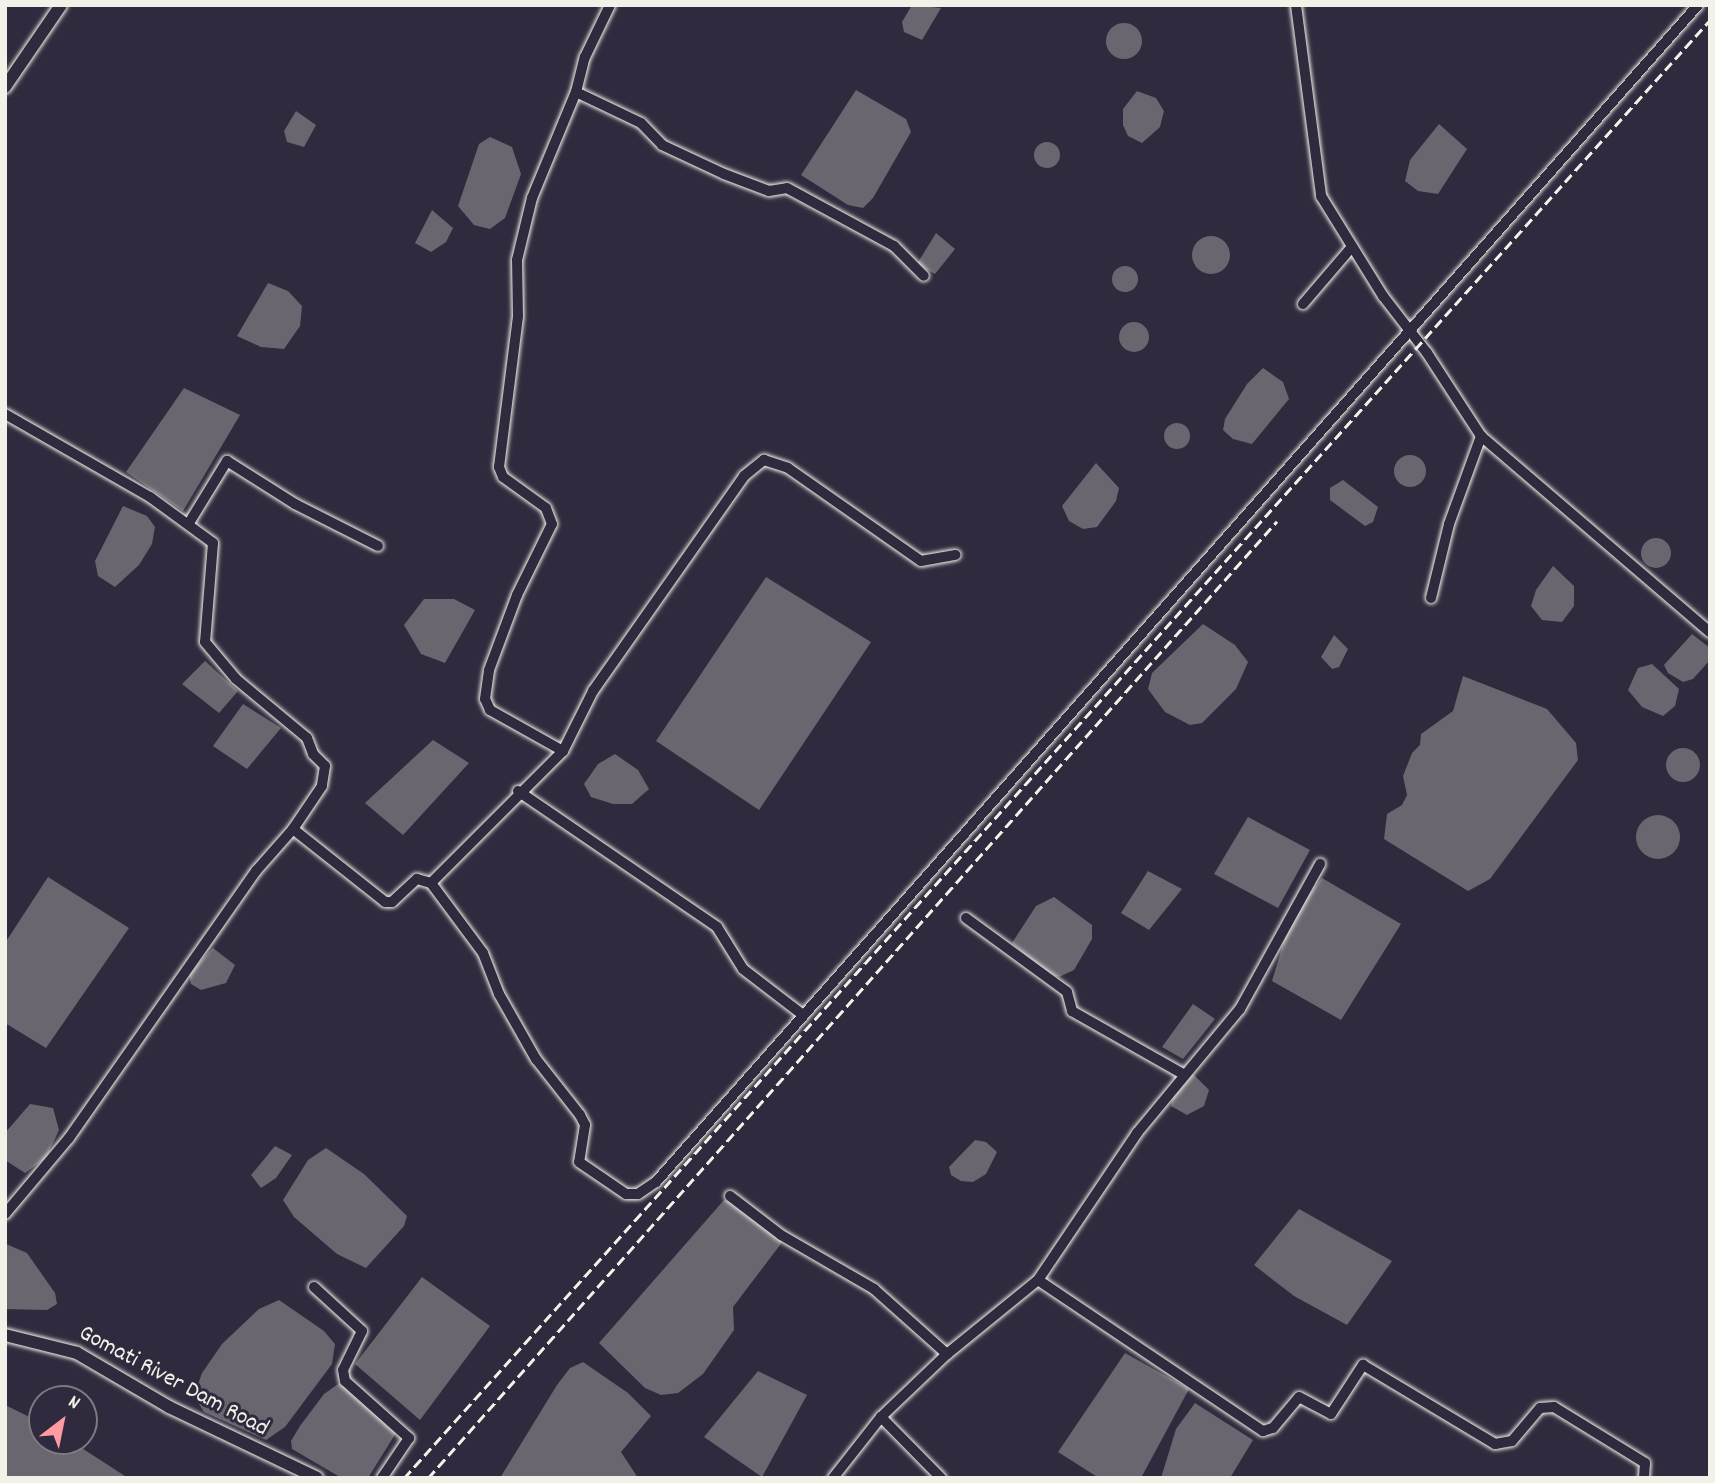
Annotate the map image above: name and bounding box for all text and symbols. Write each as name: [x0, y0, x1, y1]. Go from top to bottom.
street label: Gomati River Dam Road: [73, 1320, 273, 1444]
north arrow: [28, 1385, 98, 1455]
text: N: [62, 1390, 84, 1417]

